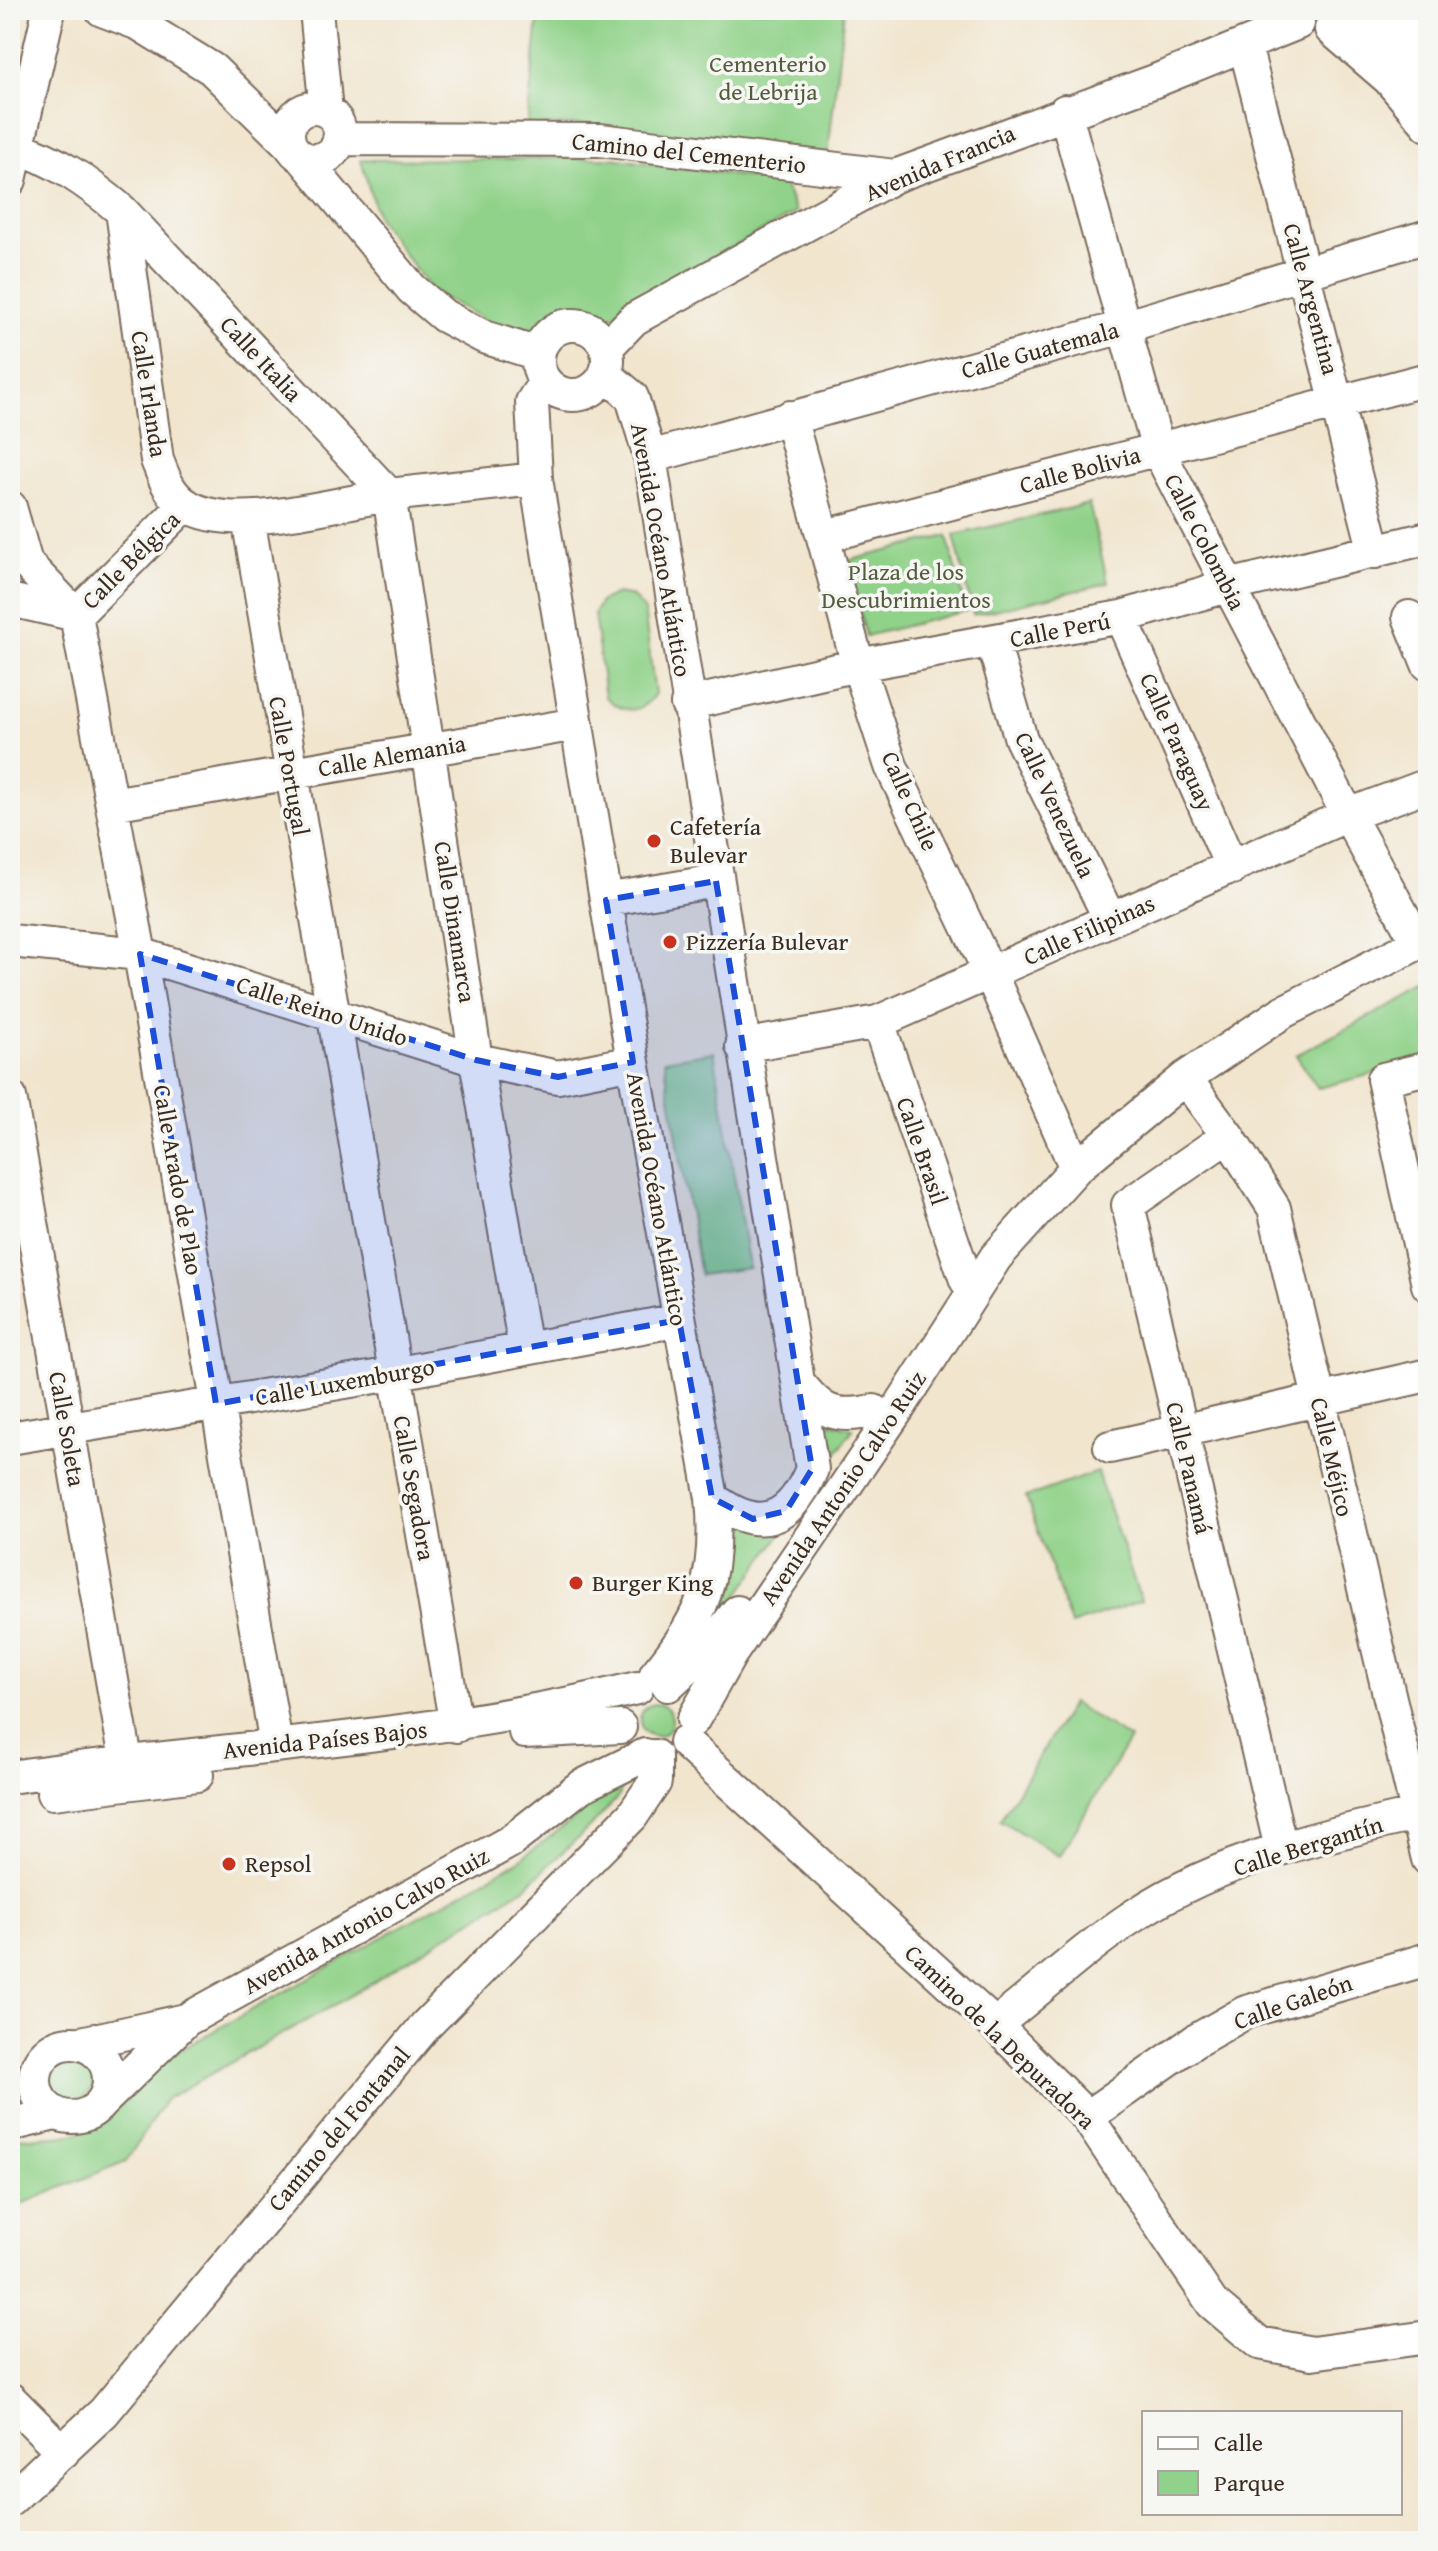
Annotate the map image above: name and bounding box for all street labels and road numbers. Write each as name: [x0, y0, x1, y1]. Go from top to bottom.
street label: Avenida Francia: [859, 115, 1021, 210]
street label: Camino del Cementerio: [570, 123, 808, 182]
street label: Calle Argentina: [1274, 219, 1349, 379]
street label: Calle Italia: [212, 308, 311, 410]
street label: Calle Guatemala: [957, 312, 1123, 387]
street label: Calle Irlanda: [122, 328, 177, 460]
street label: Avenida Océano Atlántico: [622, 420, 701, 680]
street label: Calle Bolivia: [1016, 436, 1145, 502]
street label: Calle Colombia: [1156, 468, 1255, 617]
street label: Calle Bélgica: [73, 502, 188, 617]
street label: Calle Perú: [1007, 603, 1113, 656]
street label: Calle Paraguay: [1131, 667, 1224, 816]
street label: Calle Portugal: [260, 693, 319, 839]
street label: Calle Alemania: [315, 725, 469, 786]
street label: Calle Venezuela: [1006, 726, 1105, 884]
street label: Calle Chile: [873, 745, 948, 856]
street label: Calle Dinamarca: [425, 839, 486, 1006]
street label: Calle Filipinas: [1018, 885, 1160, 974]
street label: Calle Reino Unido: [232, 966, 412, 1055]
street label: Avenida Océano Atlántico: [618, 1069, 697, 1329]
street label: Calle Arado de Plao: [145, 1082, 212, 1278]
street label: Calle Brasil: [888, 1092, 957, 1210]
street label: Calle Luxemburgo: [253, 1349, 437, 1414]
street label: Avenida Antonio Calvo Ruiz: [751, 1363, 934, 1612]
street label: Calle Soleta: [40, 1369, 95, 1490]
street label: Calle Méjico: [1302, 1394, 1363, 1520]
street label: Calle Panamá: [1157, 1398, 1222, 1538]
street label: Calle Segadora: [385, 1413, 445, 1564]
street label: Avenida Países Bajos: [221, 1711, 429, 1768]
street label: Calle Bergantín: [1229, 1806, 1387, 1885]
street label: Avenida Antonio Calvo Ruiz: [236, 1838, 495, 2003]
street label: Camino de la Depuradora: [897, 1936, 1104, 2138]
street label: Calle Galeón: [1229, 1965, 1357, 2038]
street label: Camino del Fontanal: [259, 2038, 418, 2219]

